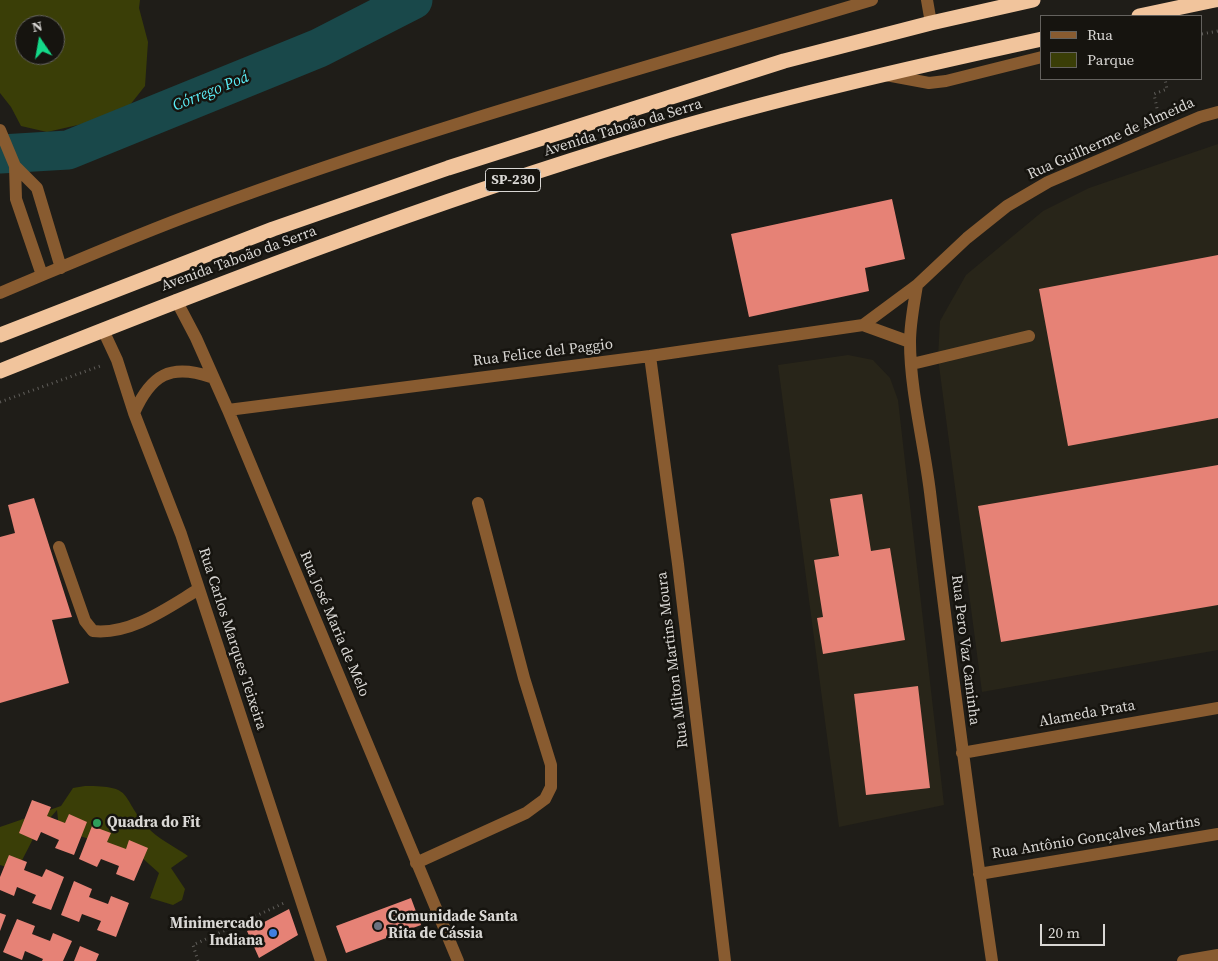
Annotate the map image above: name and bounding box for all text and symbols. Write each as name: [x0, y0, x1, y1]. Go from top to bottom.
north arrow: [15, 15, 65, 65]
text: N: [30, 15, 44, 37]
legend: [1040, 15, 1203, 80]
text: Rua: [1087, 24, 1113, 45]
text: Parque: [1087, 49, 1134, 70]
water label: Córrego Poá: [170, 68, 252, 116]
street label: Rua Guilherme de Almeida: [1025, 94, 1197, 184]
street label: Avenida Taboão da Serra: [542, 95, 704, 161]
road number: SP-230: [486, 168, 540, 192]
street label: Avenida Taboão da Serra: [159, 222, 319, 296]
street label: Rua Felice del Paggio: [472, 335, 614, 371]
street label: Rua Carlos Marques Teixeira: [194, 546, 270, 732]
street label: Rua José Maria de Melo: [295, 548, 373, 700]
street label: Rua Milton Martins Moura: [653, 571, 693, 749]
street label: Rua Pero Vaz Caminha: [947, 574, 983, 726]
street label: Alameda Prata: [1037, 697, 1137, 731]
street label: Rua Antônio Gonçalves Martins: [990, 813, 1202, 863]
place label: Quadra do Fit: [107, 814, 200, 832]
marker: Quadra do Fit: [91, 817, 103, 829]
place label: Comunidade Santa Rita de Cássia: [388, 908, 518, 943]
scale bar: [1043, 914, 1108, 946]
place label: Minimercado Indiana: [170, 915, 263, 950]
marker: Comunidade Santa Rita de Cássia: [372, 920, 384, 932]
text: 20 m: [1048, 922, 1080, 943]
marker: Minimercado Indiana: [267, 927, 279, 939]

